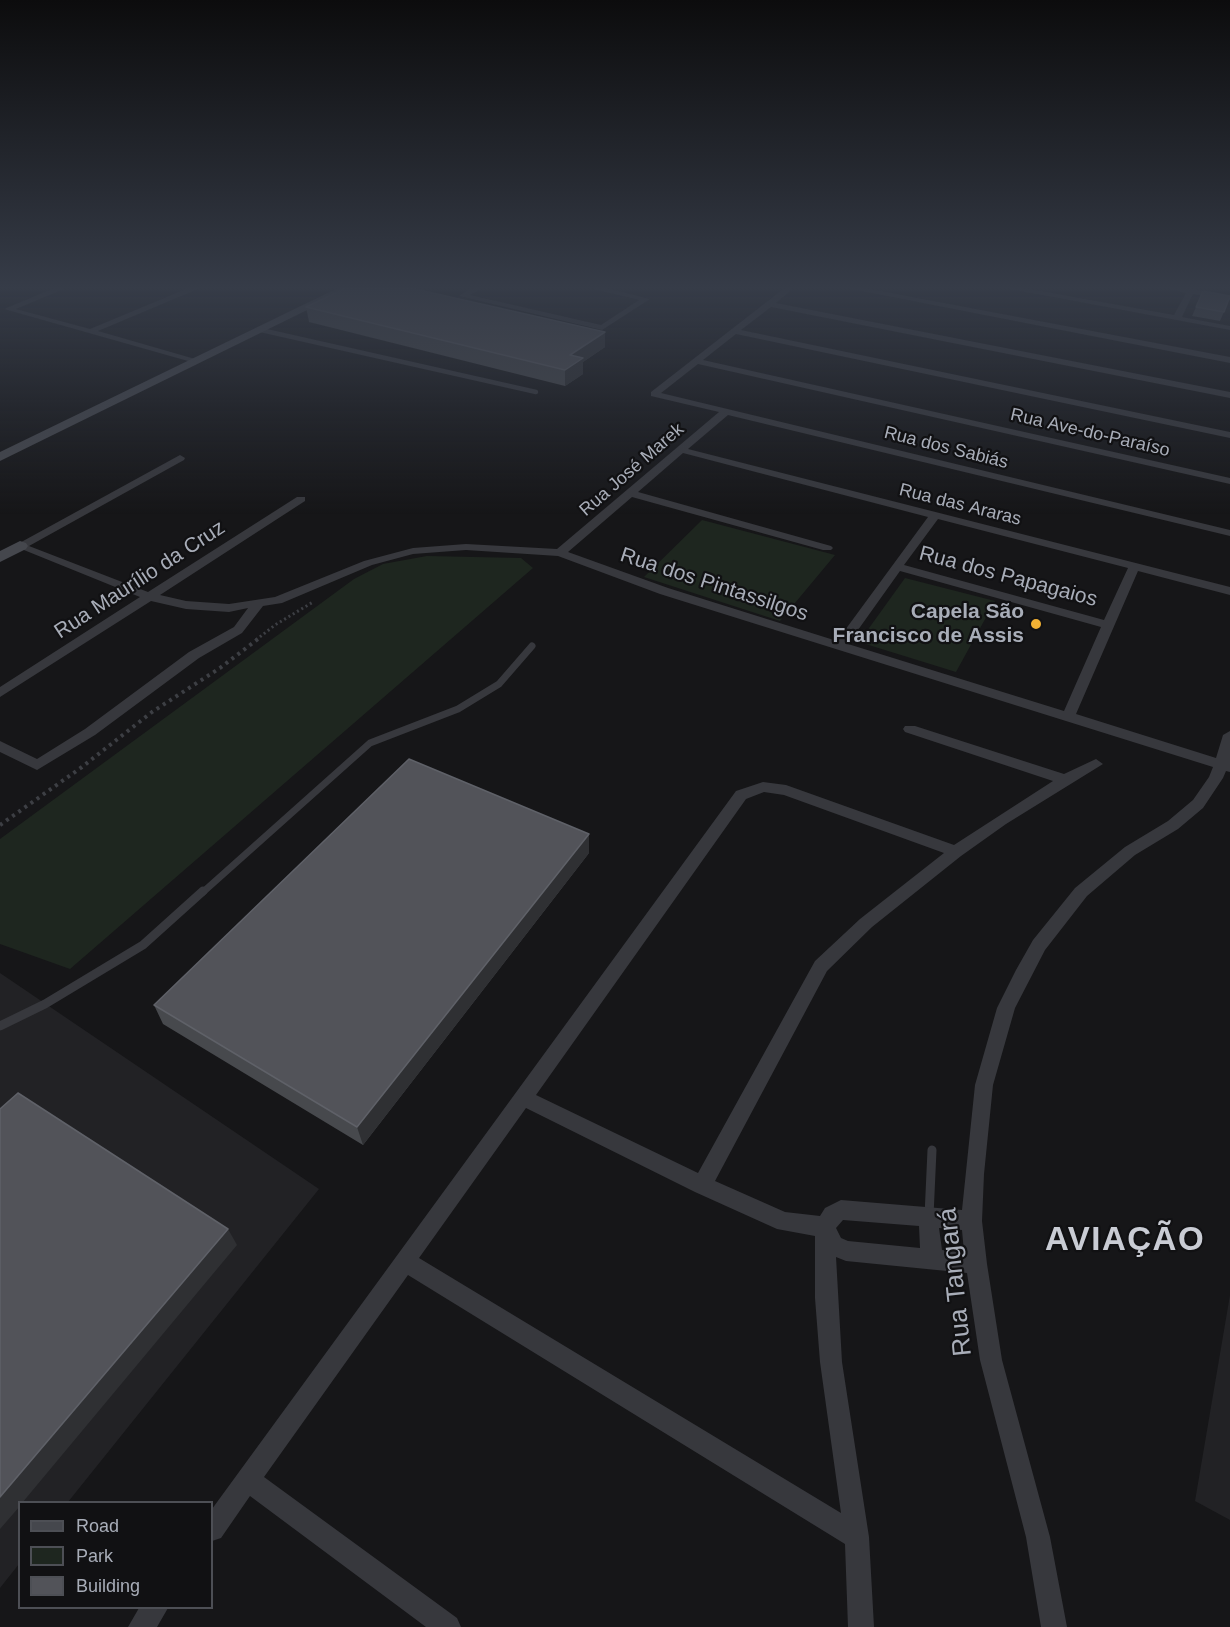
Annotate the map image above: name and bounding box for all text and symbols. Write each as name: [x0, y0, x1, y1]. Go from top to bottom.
street label: Rua Ave-do-Paraíso: [1008, 404, 1172, 462]
street label: Rua José Marek: [575, 419, 689, 521]
street label: Rua dos Sabiás: [882, 422, 1010, 474]
street label: Rua das Araras: [897, 479, 1023, 531]
street label: Rua Maurílio da Cruz: [50, 515, 230, 645]
street label: Rua dos Papagaios: [916, 541, 1100, 613]
street label: Rua dos Pintassilgos: [617, 543, 811, 627]
place label: Capela São Francisco de Assis: [833, 599, 1024, 649]
marker: Capela São Francisco de Assis: [1029, 617, 1043, 631]
street label: Rua Tangará: [933, 1206, 979, 1358]
district label: AVIAÇÃO: [1045, 1221, 1205, 1261]
legend: [18, 1501, 213, 1609]
text: Road: [76, 1516, 119, 1536]
text: Park: [76, 1546, 113, 1566]
text: Building: [76, 1576, 140, 1596]

